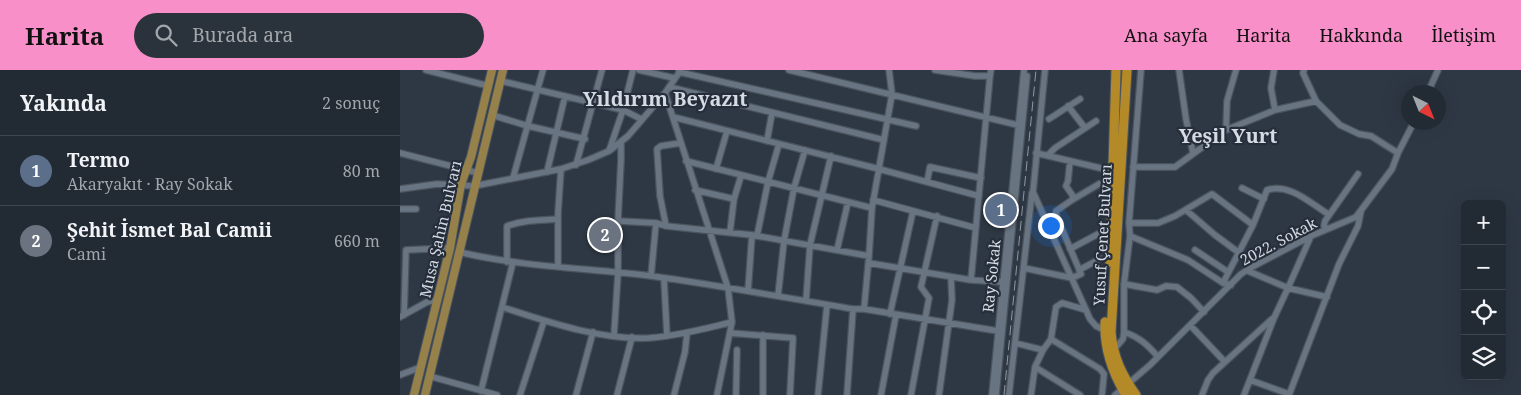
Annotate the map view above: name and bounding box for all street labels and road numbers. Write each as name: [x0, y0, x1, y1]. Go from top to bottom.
street label: Musa Şahin Bulvarı: [414, 158, 466, 300]
street label: Yusuf Çenet Bulvarı: [1088, 164, 1116, 307]
street label: 2022. Sokak: [1236, 212, 1320, 270]
street label: Ray Sokak: [977, 238, 1005, 313]

